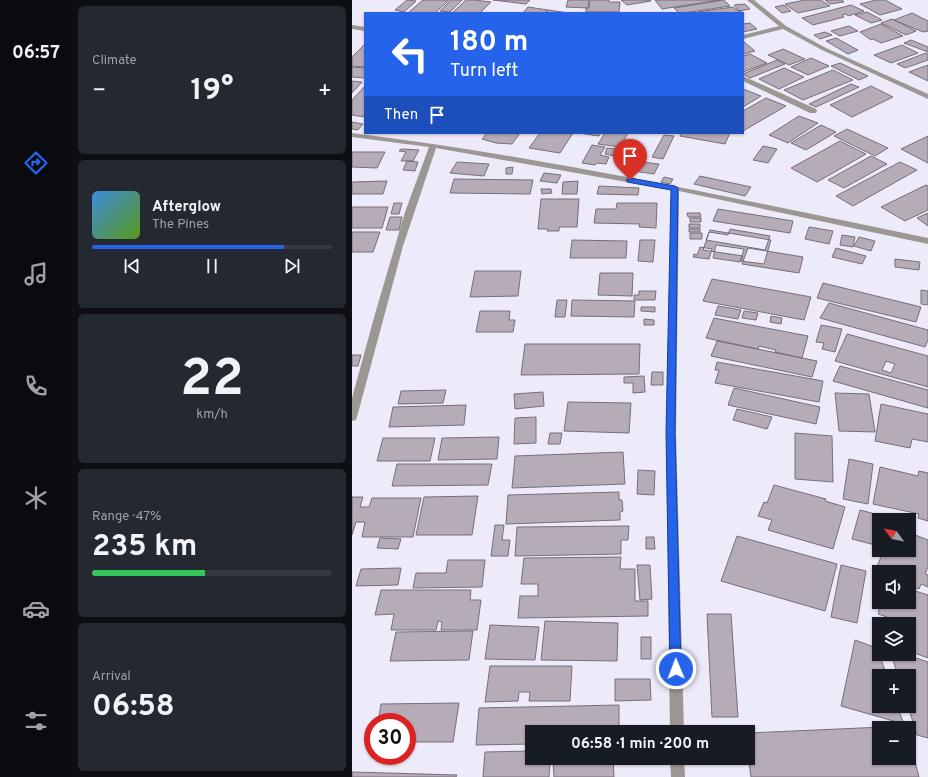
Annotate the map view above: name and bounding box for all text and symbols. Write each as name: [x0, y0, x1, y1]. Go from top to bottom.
text: 180 m: [450, 25, 528, 61]
icon: left: [384, 28, 436, 80]
text: 06:57: [12, 42, 60, 65]
text: Climate: [92, 53, 137, 69]
text: Turn left: [450, 60, 518, 83]
text: 19°: [191, 73, 233, 110]
text: −: [92, 78, 106, 105]
text: +: [318, 78, 332, 105]
icon: arrive: [426, 104, 448, 126]
text: Then: [384, 106, 418, 125]
pin: [613, 139, 647, 180]
icon: arrive: [619, 145, 641, 167]
icon: directions: [22, 149, 50, 177]
text: Afterglow: [152, 198, 221, 217]
text: The Pines: [152, 217, 209, 233]
icon: previous: [121, 255, 143, 277]
icon: pause: [201, 255, 223, 277]
icon: next: [281, 255, 303, 277]
icon: music: [22, 260, 50, 288]
text: 22: [180, 348, 244, 414]
icon: phone: [22, 372, 50, 400]
text: km/h: [196, 407, 228, 423]
icon: climate: [22, 484, 50, 512]
text: Range · 47%: [92, 509, 161, 525]
north arrow: [872, 513, 916, 557]
map controls: [872, 513, 916, 765]
text: 235 km: [92, 529, 197, 566]
button: sound: [872, 565, 916, 609]
icon: car: [22, 595, 50, 623]
button: layers: [872, 617, 916, 661]
position arrow: [655, 648, 697, 690]
text: Arrival: [92, 669, 131, 685]
button: +: [872, 669, 916, 713]
text: 06:58: [92, 689, 175, 726]
icon: filters: [22, 707, 50, 735]
speed limit sign: 30: [364, 713, 416, 765]
button: −: [872, 721, 916, 765]
text: 06:58 · 1 min · 200 m: [571, 735, 709, 754]

